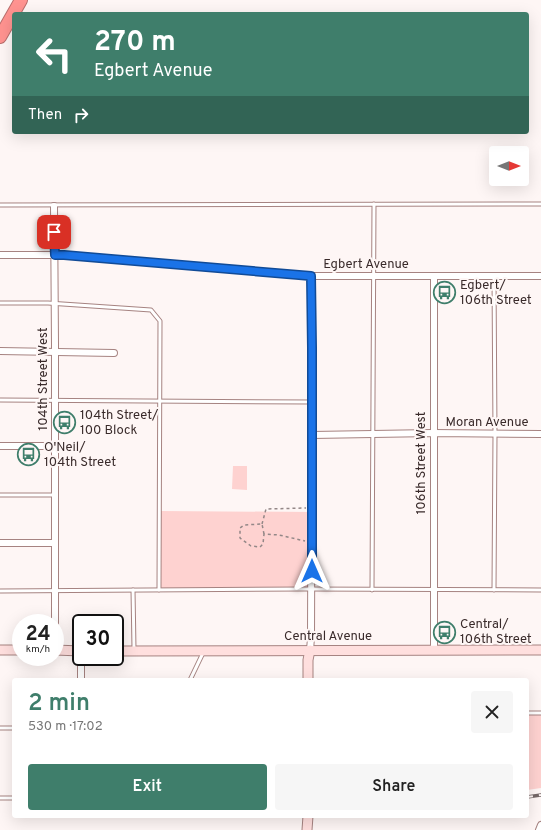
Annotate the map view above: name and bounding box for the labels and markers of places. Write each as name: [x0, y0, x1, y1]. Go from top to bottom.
pin: [37, 215, 71, 249]
place label: Egbert/ 106th Street: [460, 278, 532, 309]
bus stop icon: Egbert/ 106th Street: [431, 280, 457, 306]
place label: 104th Street/ 100 Block: [80, 408, 159, 439]
bus stop icon: 104th Street/ 100 Block: [51, 410, 77, 436]
place label: O'Neil/ 104th Street: [44, 440, 116, 471]
bus stop icon: O'Neil/ 104th Street: [16, 442, 42, 468]
place label: Central/ 106th Street: [460, 617, 532, 648]
bus stop icon: Central/ 106th Street: [431, 619, 457, 645]

